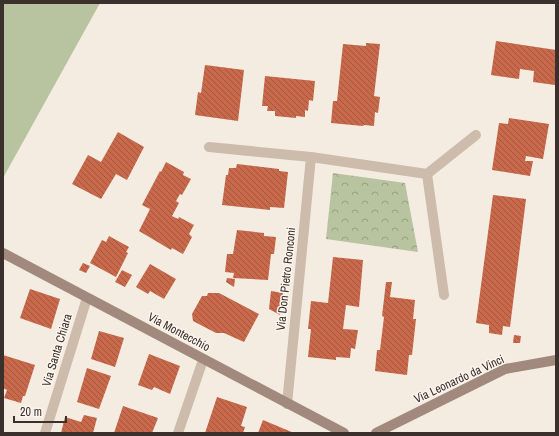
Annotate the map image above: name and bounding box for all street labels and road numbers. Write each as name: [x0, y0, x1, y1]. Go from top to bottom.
street label: Via Don Pietro Ronconi: [273, 227, 299, 331]
street label: Via Montecchio: [145, 309, 213, 355]
street label: Via Santa Chiara: [38, 311, 76, 388]
street label: Via Leonardo da Vinci: [411, 351, 507, 407]

